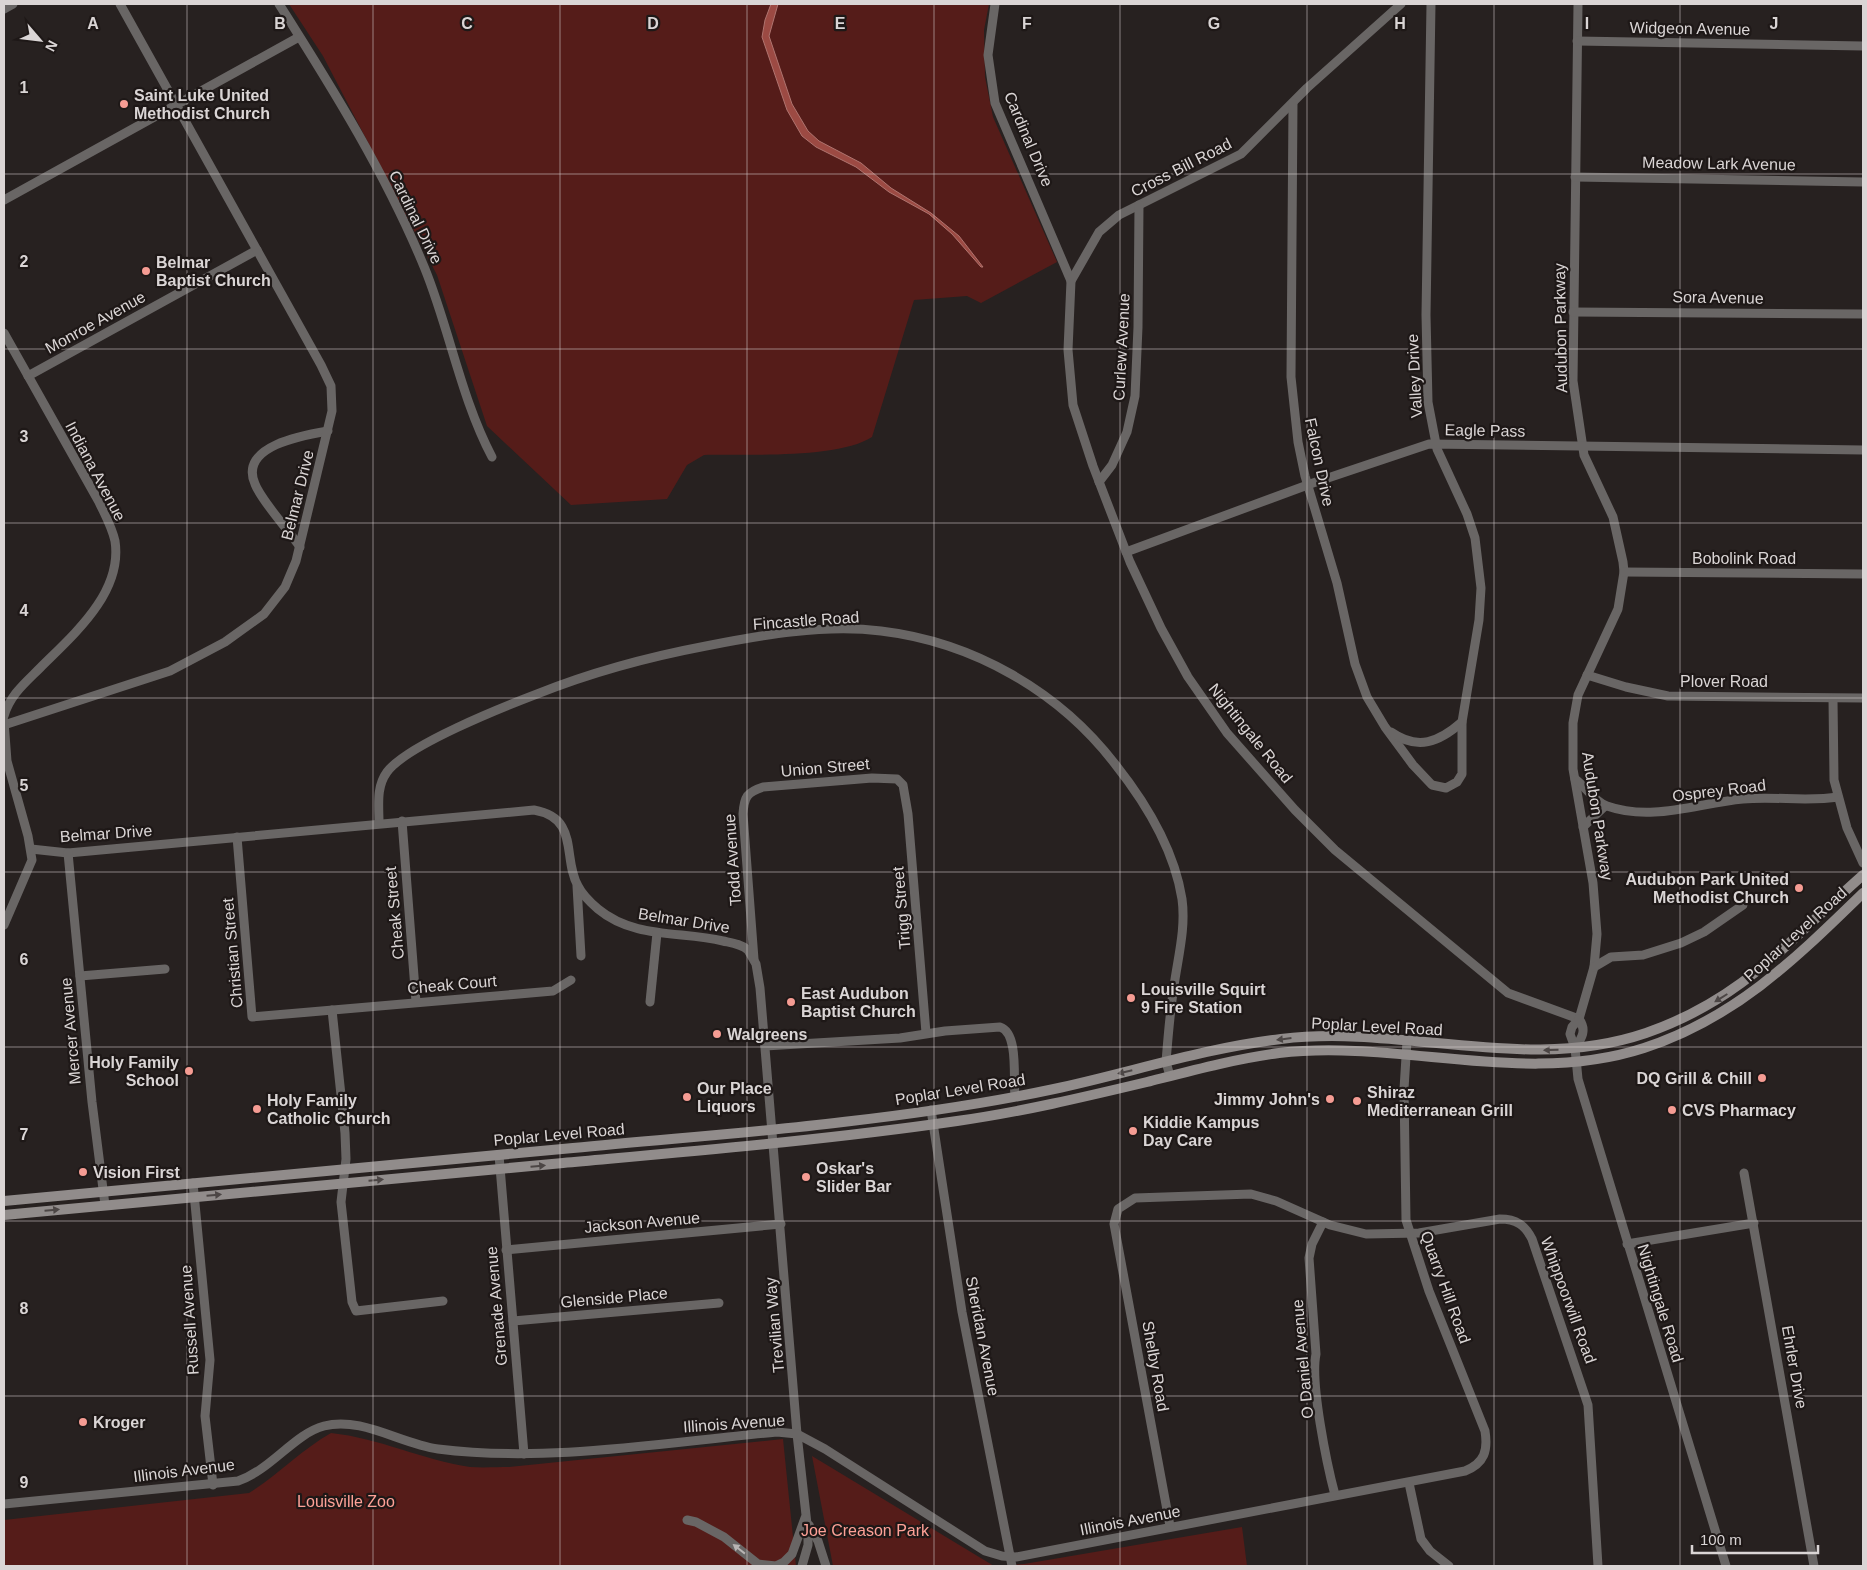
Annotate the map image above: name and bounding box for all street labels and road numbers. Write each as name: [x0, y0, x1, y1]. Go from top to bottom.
street label: Widgeon Avenue: [1630, 19, 1751, 38]
street label: Cardinal Drive: [1001, 89, 1056, 189]
street label: Cross Bill Road: [1128, 135, 1234, 200]
street label: Meadow Lark Avenue: [1642, 154, 1796, 173]
street label: Cardinal Drive: [386, 168, 445, 267]
street label: Audubon Parkway: [1551, 263, 1570, 393]
street label: Monroe Avenue: [42, 288, 148, 357]
street label: Sora Avenue: [1672, 288, 1764, 307]
street label: Curlew Avenue: [1110, 293, 1133, 401]
street label: Valley Drive: [1404, 333, 1425, 418]
street label: Falcon Drive: [1302, 416, 1337, 508]
street label: Indiana Avenue: [62, 419, 129, 524]
street label: Eagle Pass: [1444, 421, 1526, 440]
street label: Belmar Drive: [278, 448, 317, 542]
street label: Bobolink Road: [1692, 550, 1796, 567]
street label: Fincastle Road: [752, 608, 860, 633]
street label: Plover Road: [1680, 673, 1768, 690]
street label: Nightingale Road: [1205, 680, 1296, 786]
street label: Audubon Parkway: [1579, 751, 1616, 882]
street label: Union Street: [780, 755, 871, 780]
street label: Osprey Road: [1671, 776, 1767, 805]
street label: Todd Avenue: [721, 813, 744, 907]
street label: Belmar Drive: [59, 822, 153, 845]
street label: Cheak Street: [382, 865, 407, 960]
street label: Trigg Street: [889, 865, 914, 950]
street label: Poplar Level Road: [1741, 884, 1850, 985]
street label: Christian Street: [219, 897, 246, 1009]
street label: Belmar Drive: [637, 905, 731, 936]
street label: Cheak Court: [407, 972, 498, 997]
street label: Mercer Avenue: [57, 977, 84, 1085]
street label: Poplar Level Road: [1311, 1015, 1443, 1038]
street label: Poplar Level Road: [894, 1071, 1026, 1108]
street label: Poplar Level Road: [493, 1120, 625, 1149]
street label: Jackson Avenue: [583, 1209, 701, 1236]
street label: Quarry Hill Road: [1417, 1229, 1474, 1346]
street label: Whippoorwill Road: [1538, 1235, 1599, 1366]
street label: Nightingale Road: [1634, 1242, 1687, 1364]
street label: Grenade Avenue: [483, 1245, 510, 1366]
street label: Russell Avenue: [177, 1264, 202, 1375]
street label: Sheridan Avenue: [963, 1275, 1002, 1397]
street label: Trevilian Way: [762, 1277, 787, 1373]
street label: Glenside Place: [560, 1284, 668, 1311]
street label: O Daniel Avenue: [1289, 1298, 1316, 1419]
street label: Shelby Road: [1139, 1319, 1172, 1413]
street label: Ehrler Drive: [1779, 1324, 1810, 1410]
street label: Illinois Avenue: [683, 1411, 786, 1436]
street label: Illinois Avenue: [132, 1456, 236, 1485]
street label: Illinois Avenue: [1078, 1502, 1182, 1539]

